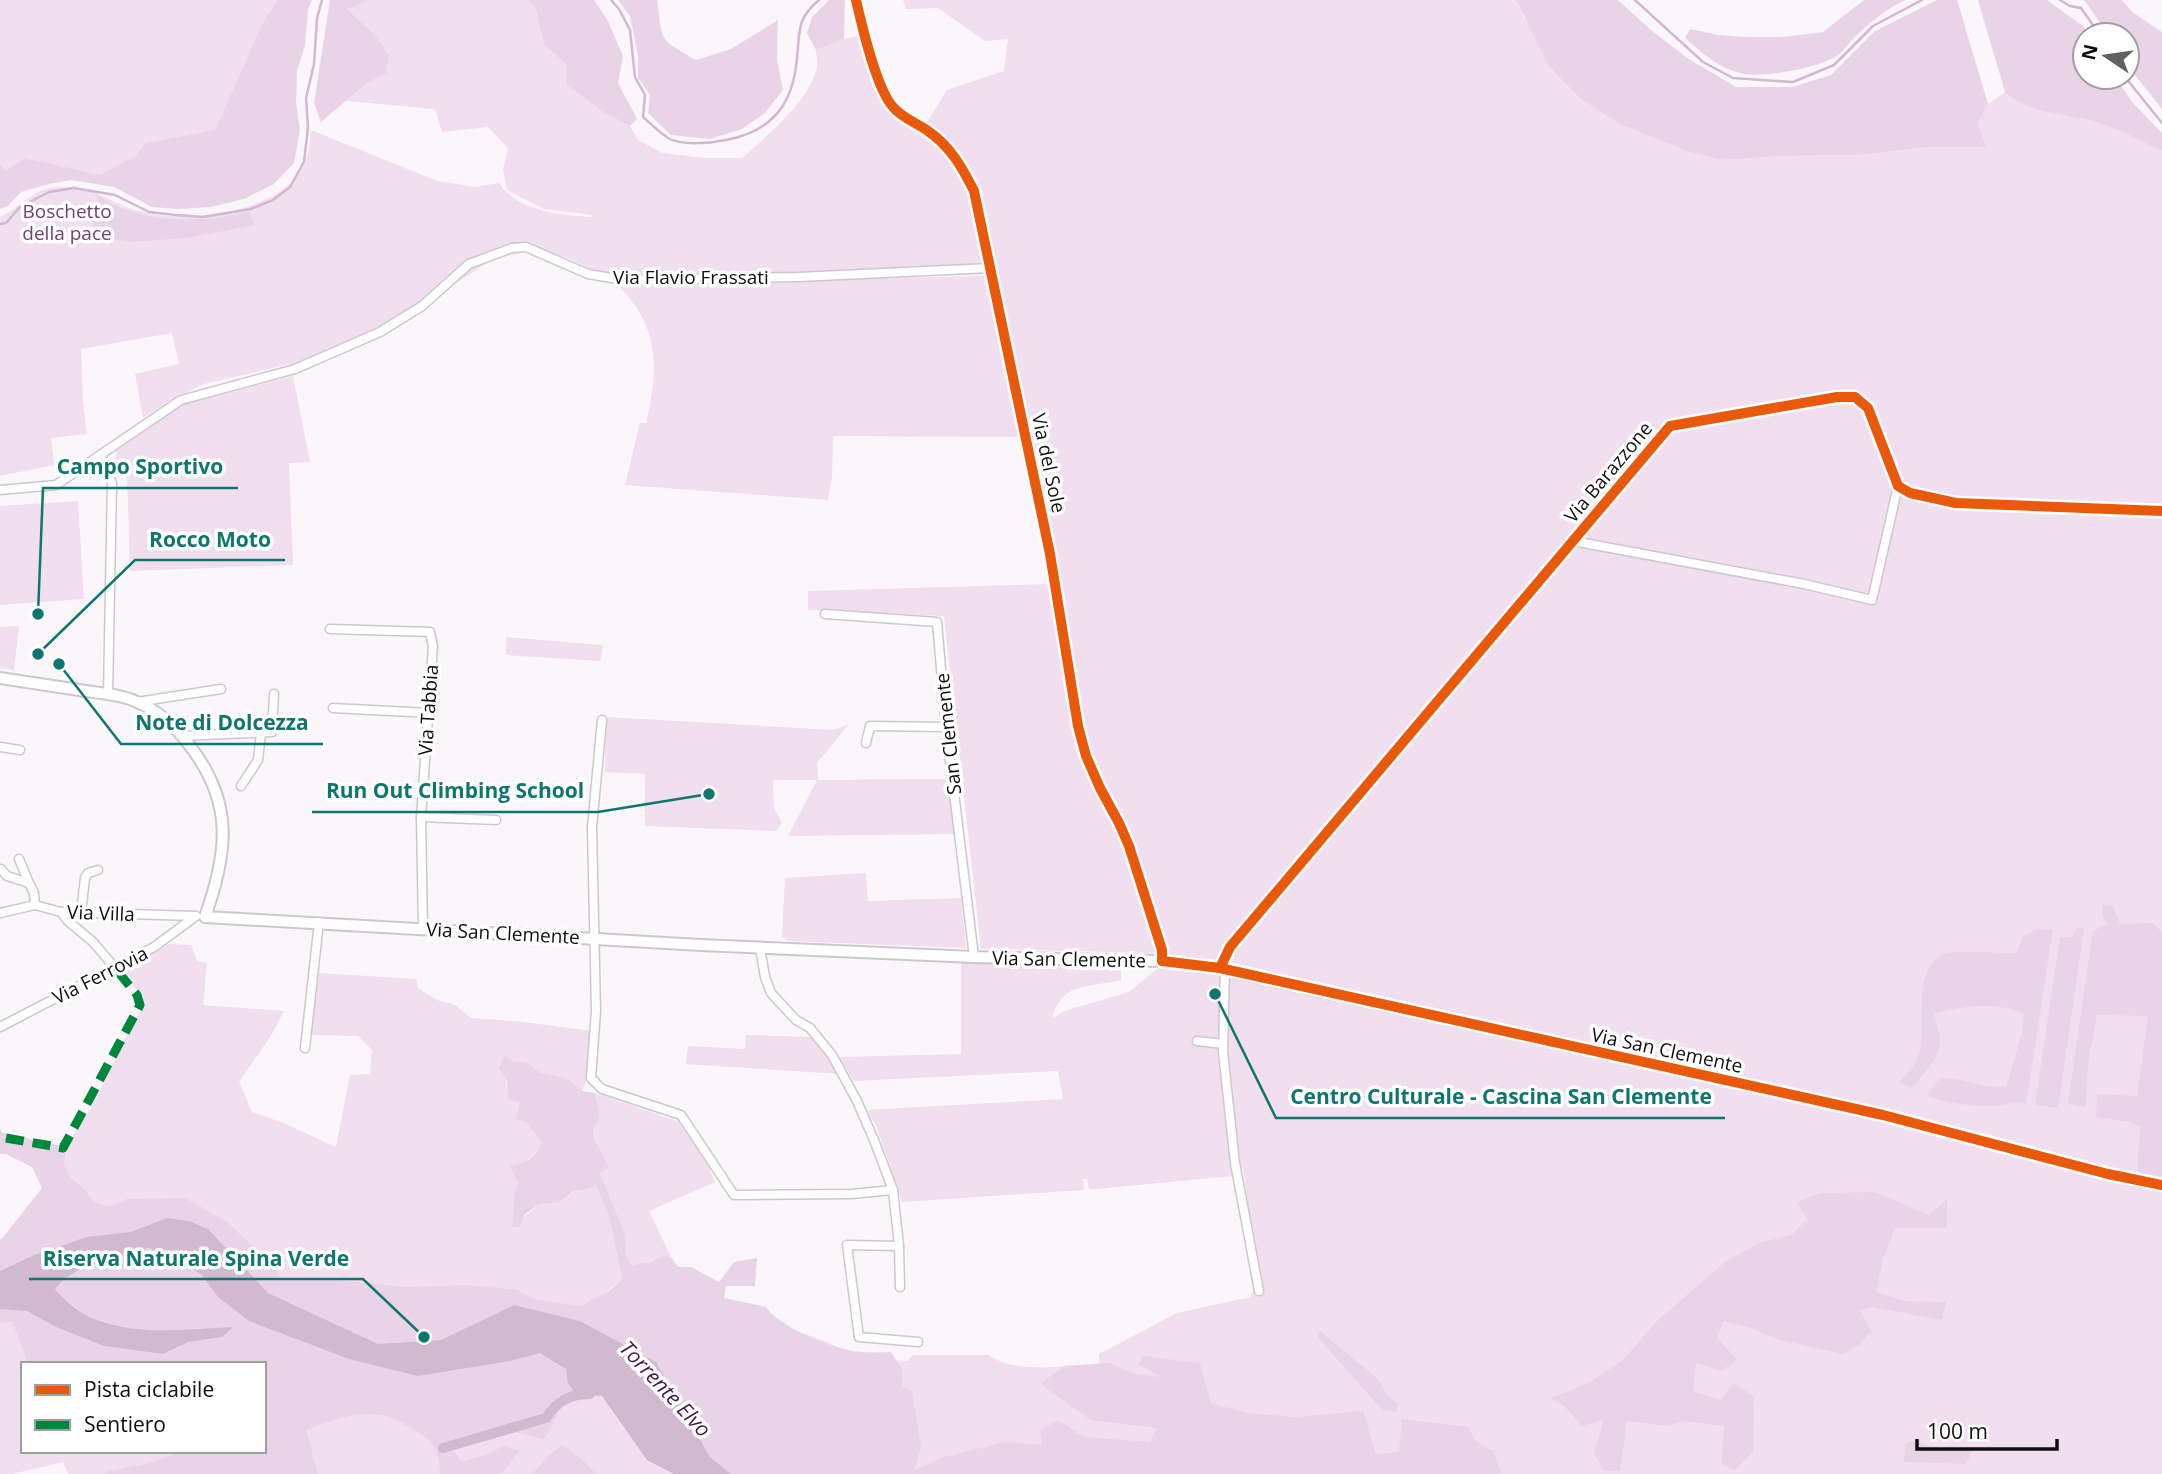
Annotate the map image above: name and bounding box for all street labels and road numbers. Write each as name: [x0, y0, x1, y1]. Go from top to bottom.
street label: Via Flavio Frassati: [613, 264, 769, 290]
street label: Via del Sole: [1026, 411, 1072, 515]
street label: Via Barazzone: [1558, 416, 1658, 528]
street label: Via Tabbia: [412, 664, 444, 756]
street label: San Clemente: [929, 672, 967, 796]
street label: Via Villa: [67, 899, 135, 927]
street label: Via San Clemente: [425, 916, 581, 950]
street label: Via Ferrovia: [48, 940, 152, 1010]
street label: Via San Clemente: [992, 945, 1146, 973]
street label: Via San Clemente: [1589, 1021, 1745, 1079]

